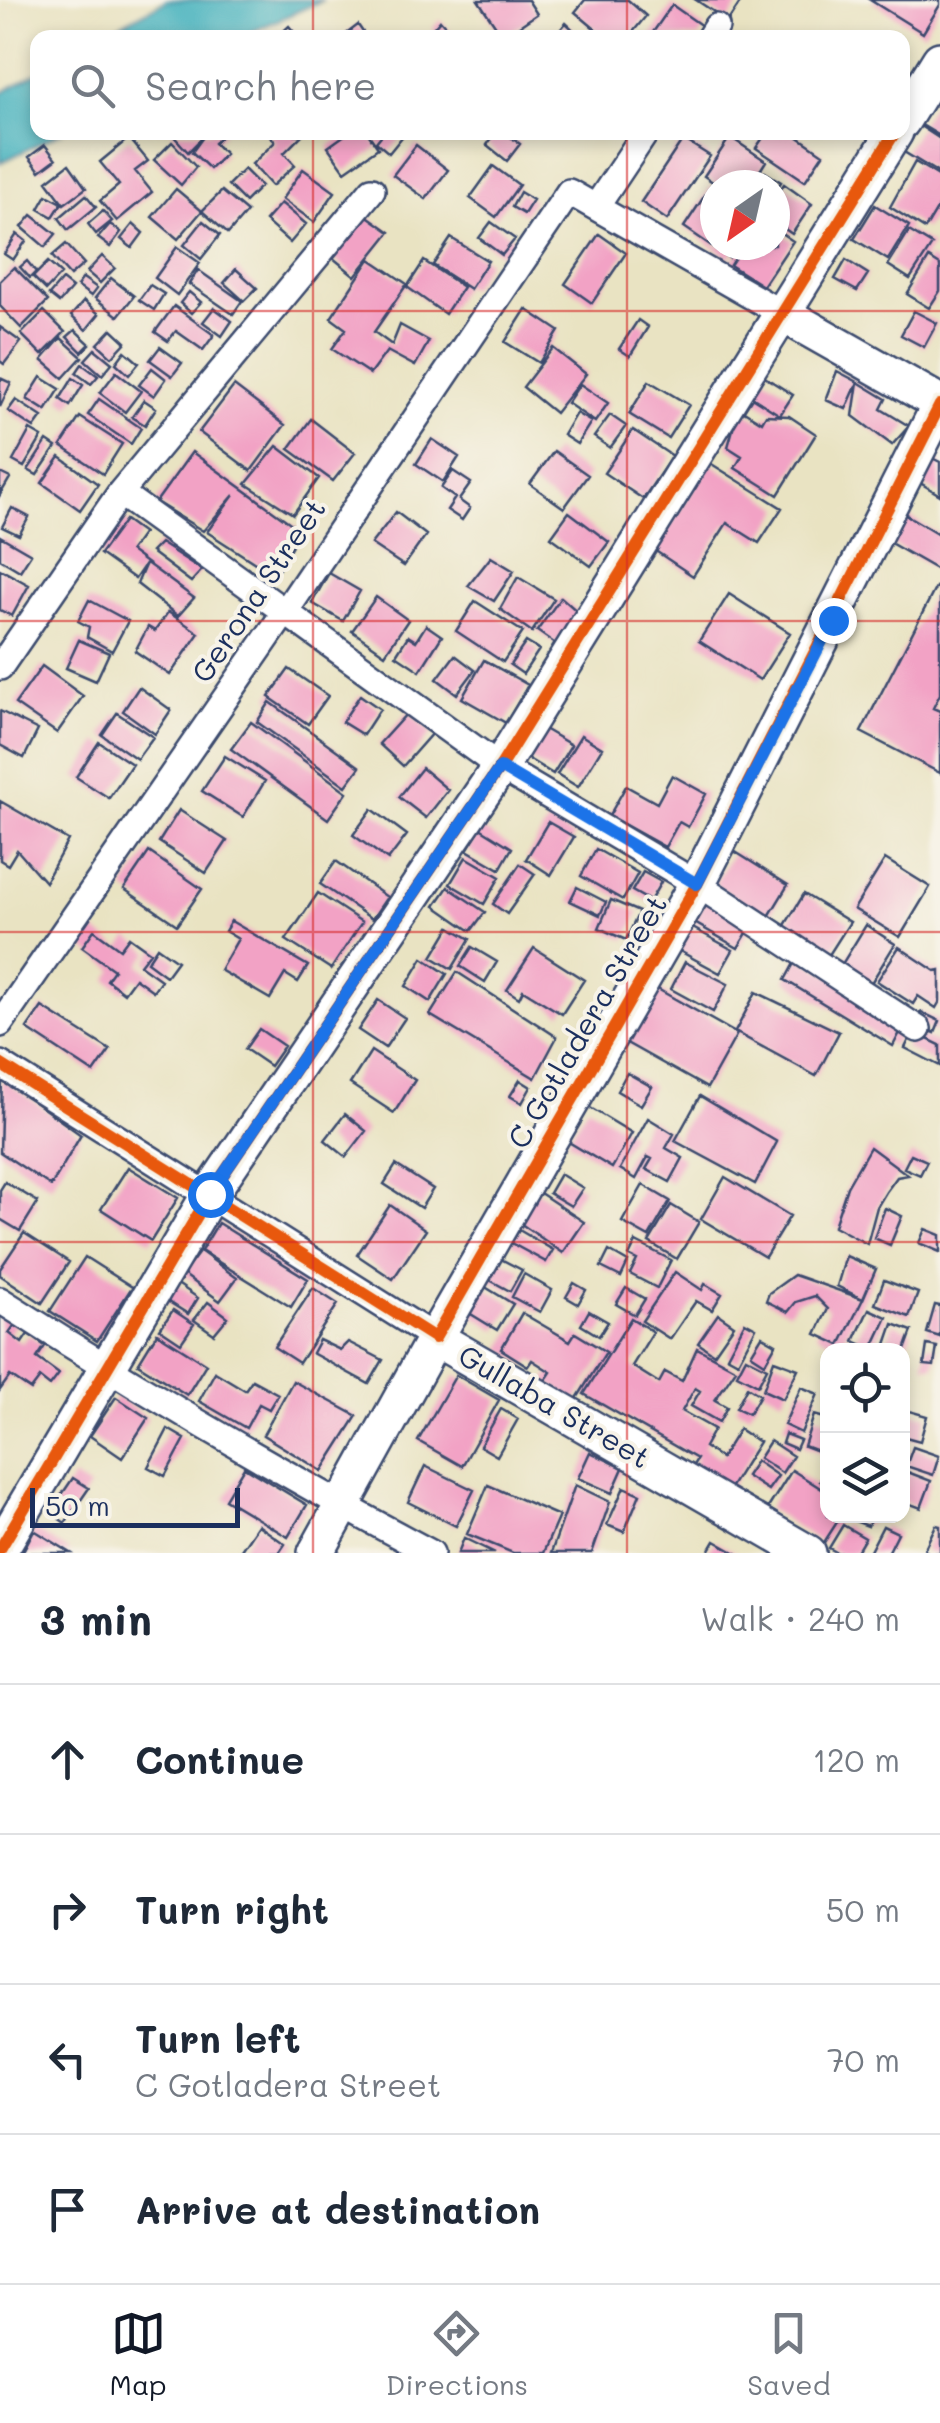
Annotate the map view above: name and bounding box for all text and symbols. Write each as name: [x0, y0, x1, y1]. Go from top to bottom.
search box: [30, 30, 910, 140]
icon: search: [65, 58, 120, 113]
text: Search here: [145, 60, 376, 110]
north arrow: [700, 170, 790, 260]
street label: Gerona Street: [181, 490, 334, 690]
route end: [811, 598, 857, 644]
street label: C Gotladera Street: [497, 887, 675, 1155]
route start: [188, 1172, 234, 1218]
street label: Gullaba Street: [452, 1334, 658, 1476]
map controls: [820, 1343, 910, 1523]
button: locate: [820, 1343, 910, 1433]
button: layers: [820, 1433, 910, 1523]
scale bar: [30, 1483, 240, 1528]
text: 50 m: [45, 1487, 110, 1523]
text: 3 min: [40, 1591, 152, 1646]
text: Walk · 240 m: [700, 1597, 900, 1639]
icon: ahead: [40, 1732, 95, 1787]
text: Continue: [135, 1734, 304, 1784]
text: 120 m: [812, 1738, 900, 1780]
icon: right: [40, 1882, 95, 1937]
text: Turn right: [135, 1884, 329, 1934]
text: 50 m: [826, 1888, 900, 1930]
text: Turn left: [135, 2013, 301, 2063]
icon: left: [40, 2032, 95, 2087]
text: 70 m: [827, 2038, 900, 2080]
text: C Gotladera Street: [135, 2063, 441, 2105]
icon: arrive: [40, 2182, 95, 2237]
text: Arrive at destination: [135, 2184, 540, 2234]
tab: Map: [110, 2306, 167, 2402]
tab: Directions: [386, 2306, 528, 2402]
tab: Saved: [747, 2306, 830, 2402]

